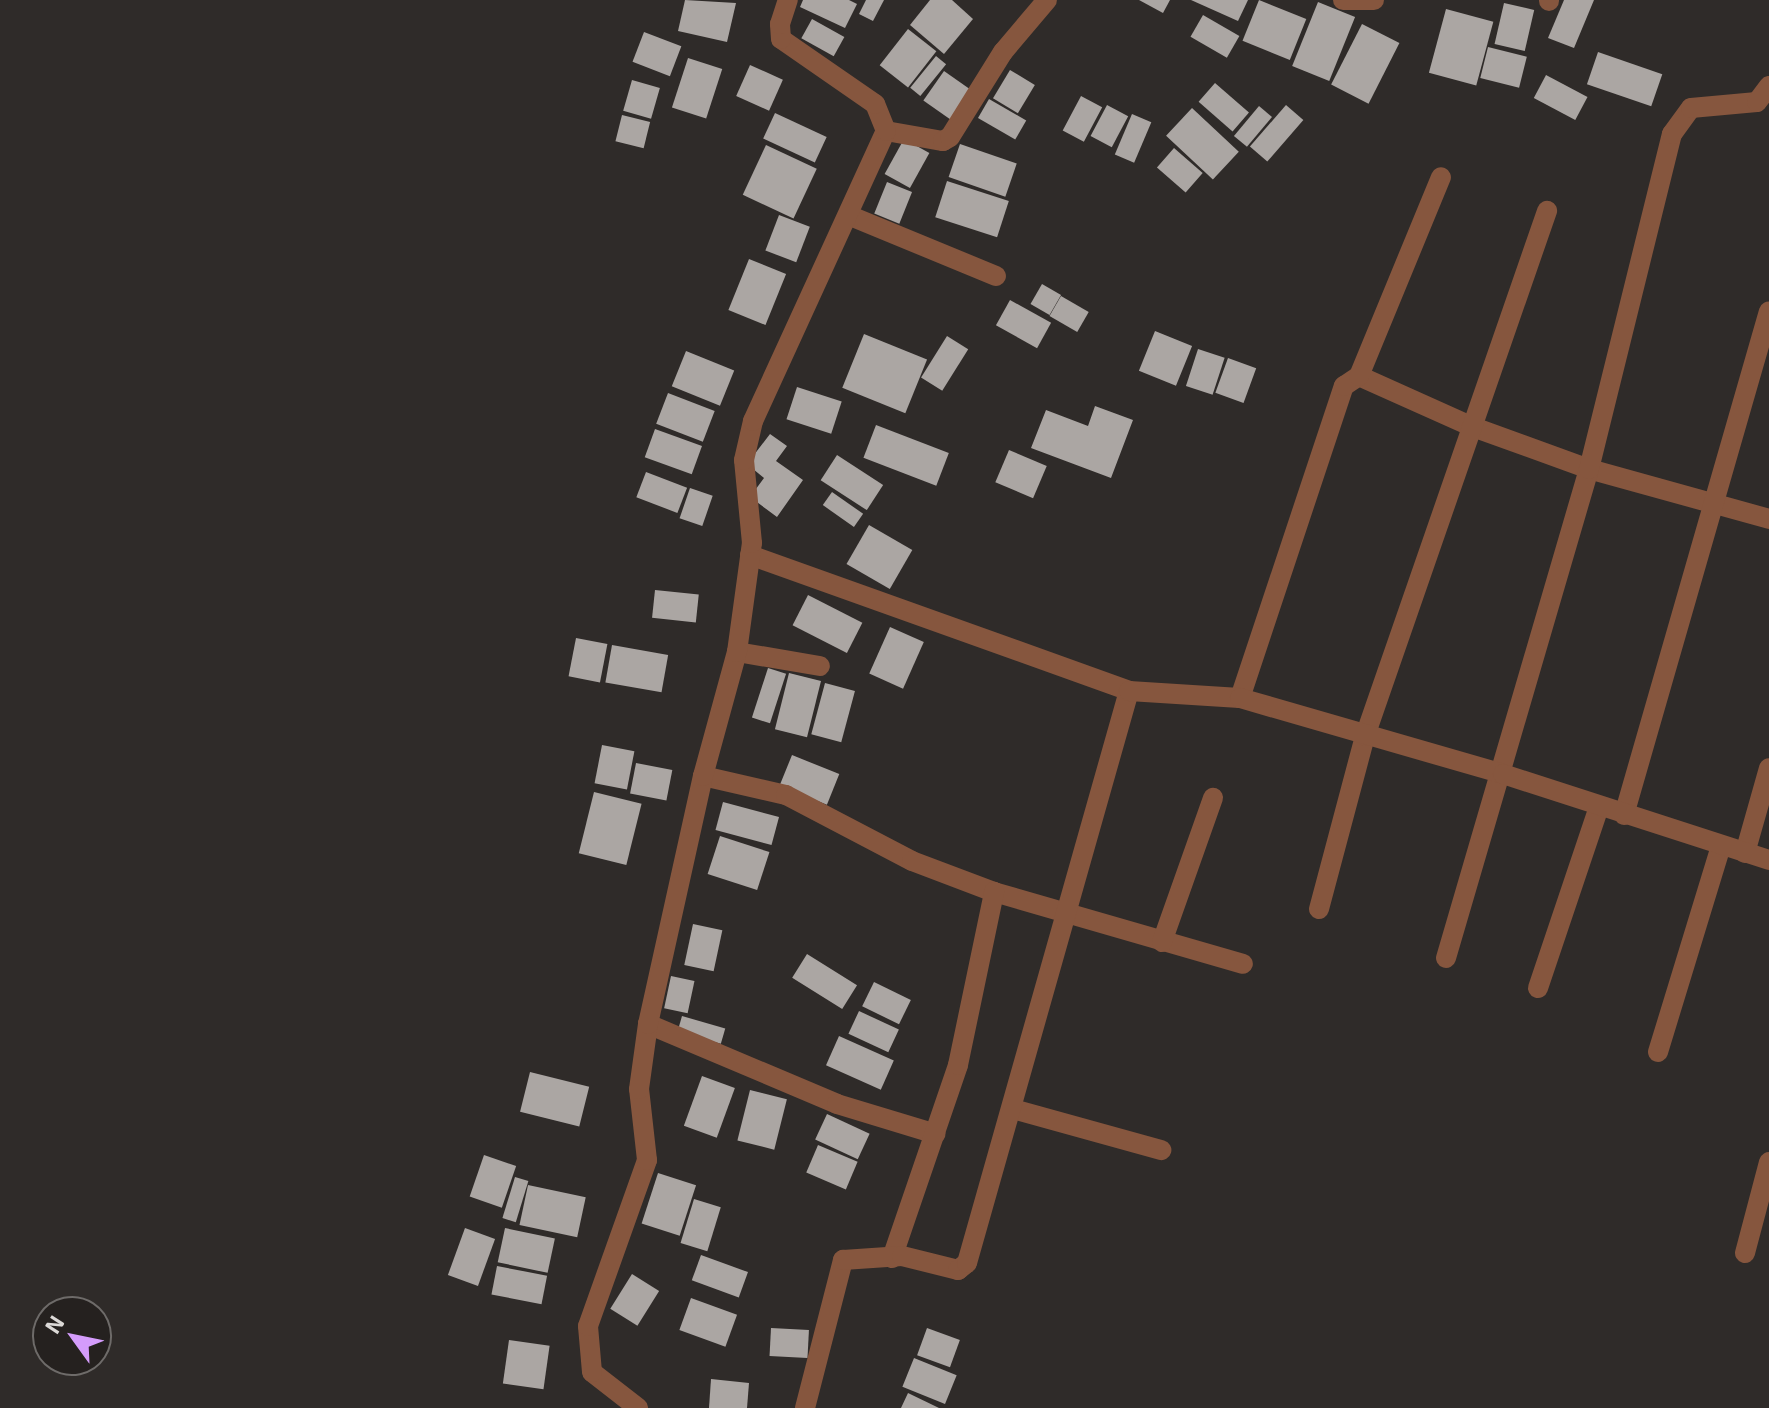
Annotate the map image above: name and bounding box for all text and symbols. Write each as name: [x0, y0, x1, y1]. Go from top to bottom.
north arrow: [32, 1296, 112, 1376]
text: N: [38, 1310, 69, 1338]

